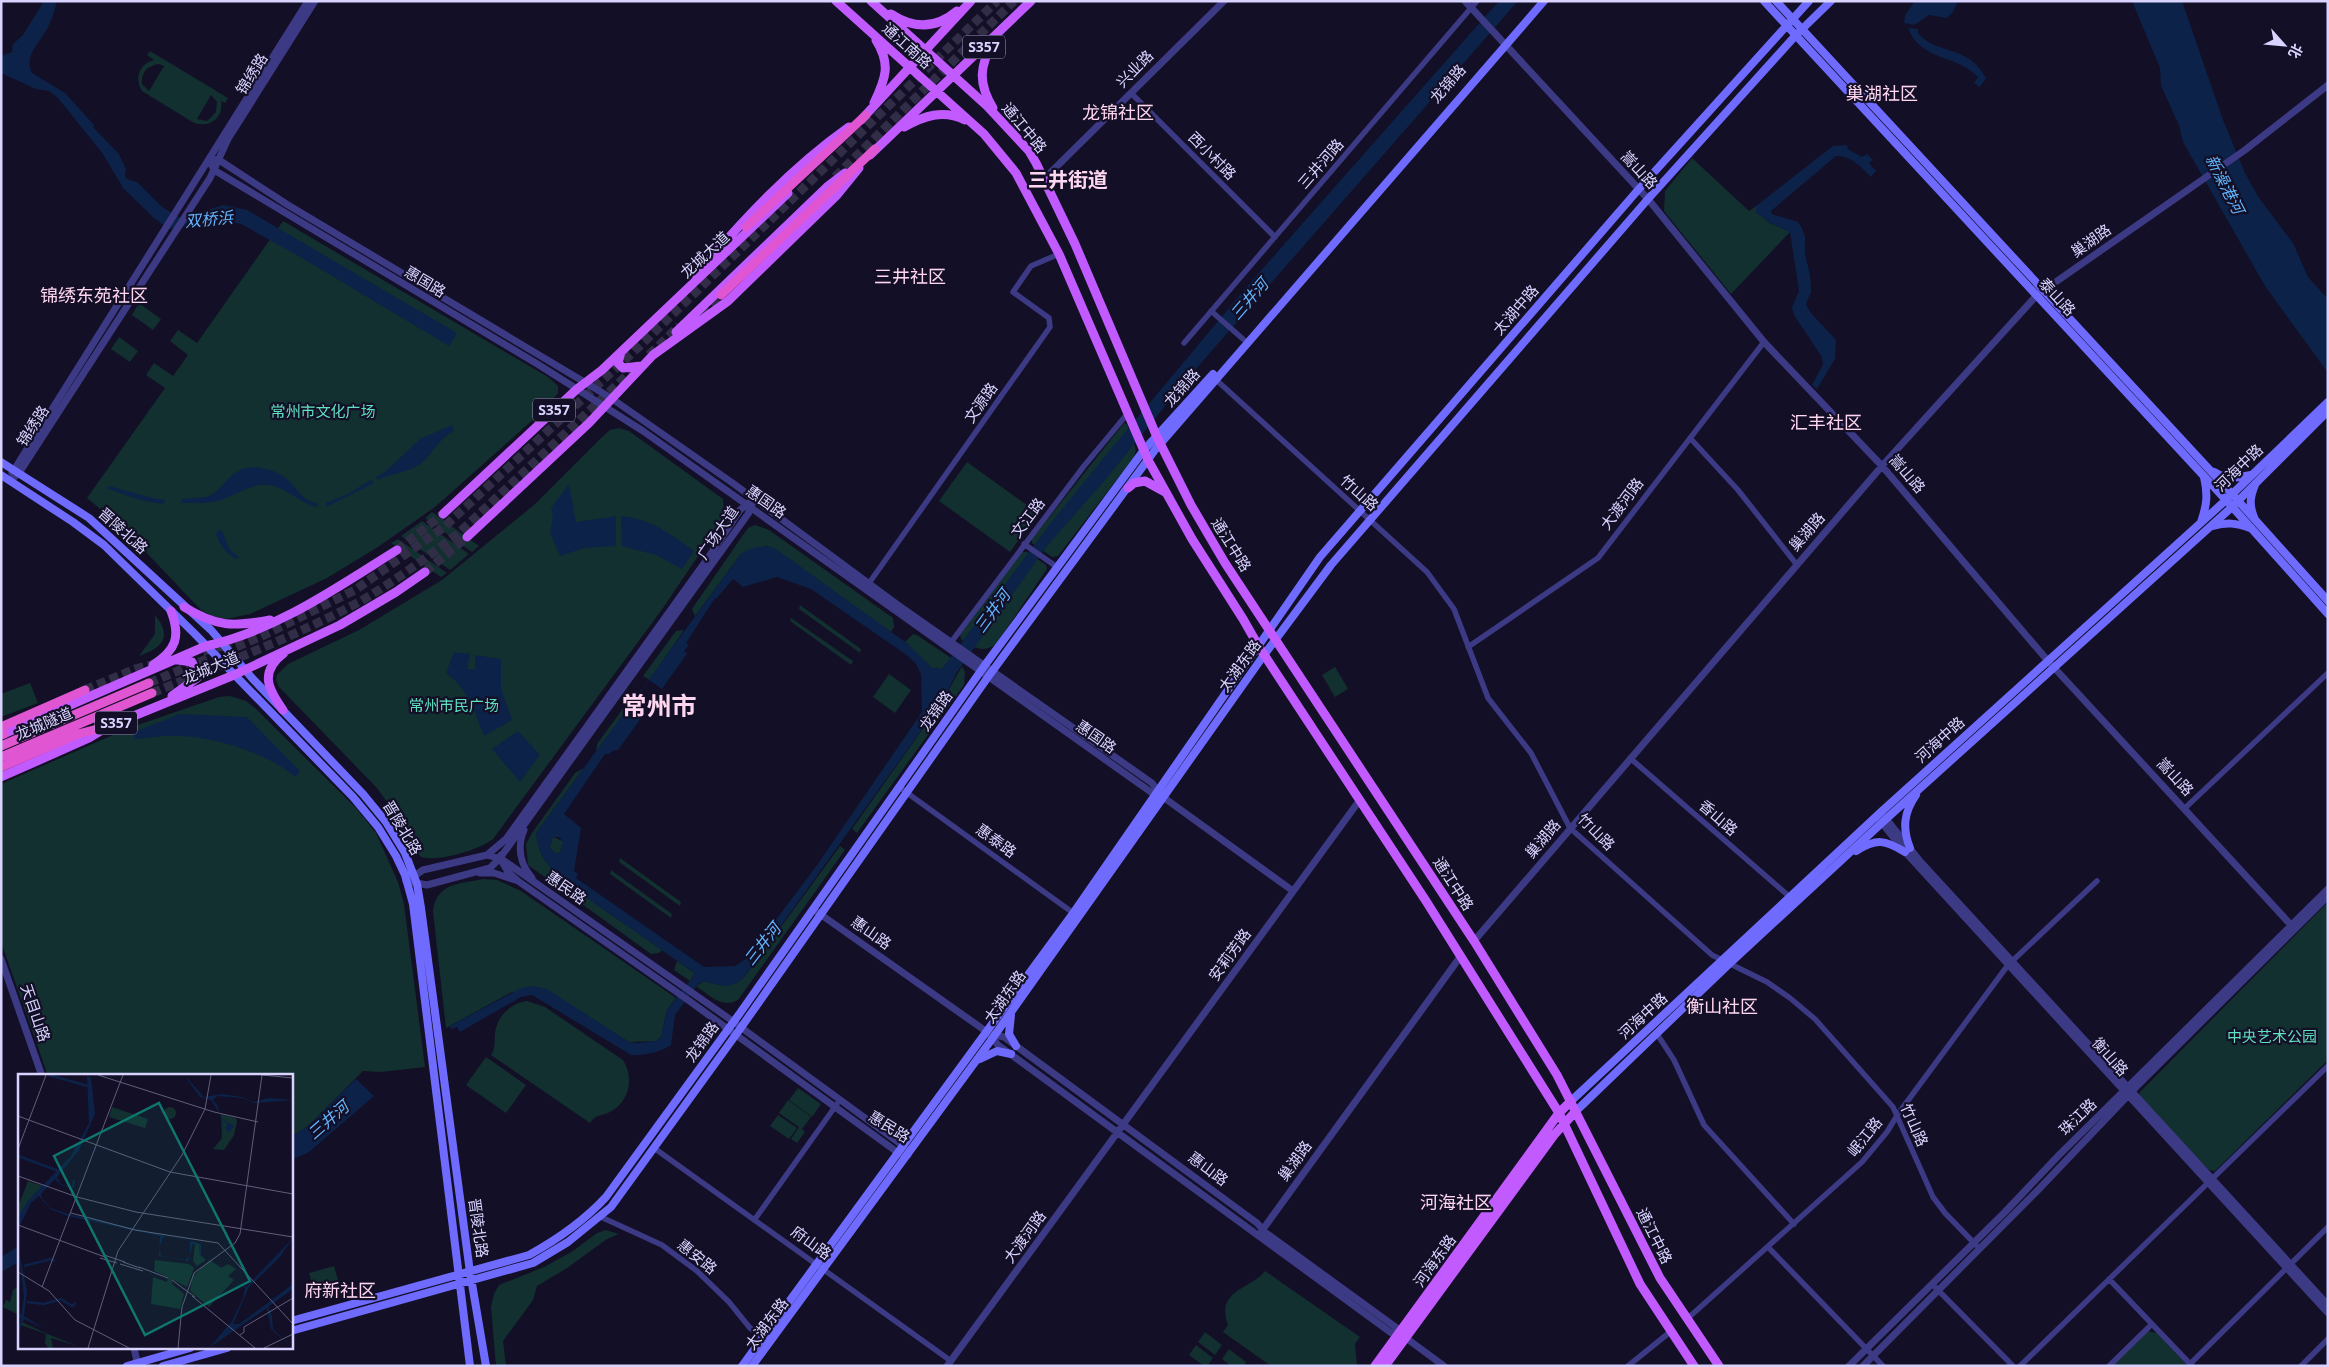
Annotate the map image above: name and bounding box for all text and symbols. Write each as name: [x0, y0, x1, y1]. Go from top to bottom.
street label: 通江南路: [879, 18, 937, 73]
north arrow: [2259, 20, 2309, 70]
road number: S357: [963, 36, 1005, 58]
text: 北: [2284, 41, 2308, 62]
street label: 兴业路: [1111, 45, 1157, 91]
street label: 锦绣路: [231, 49, 272, 98]
street label: 龙锦路: [1425, 60, 1470, 107]
district label: 巢湖社区: [1846, 81, 1918, 105]
street label: 通江中路: [998, 98, 1052, 157]
district label: 龙锦社区: [1082, 100, 1154, 124]
street label: 西小村路: [1184, 127, 1241, 184]
street label: 三井河路: [1293, 134, 1347, 193]
street label: 嵩山路: [1617, 146, 1662, 193]
water label: 新澡港河: [2201, 150, 2251, 220]
district label: 三井街道: [1028, 166, 1108, 193]
water label: 双桥浜: [184, 206, 236, 232]
street label: 巢湖路: [2066, 219, 2115, 261]
street label: 龙城大道: [676, 226, 733, 282]
street label: 惠国路: [401, 261, 450, 301]
district label: 三井社区: [874, 264, 946, 288]
water label: 三井河: [1225, 271, 1275, 324]
street label: 泰山路: [2035, 273, 2080, 320]
street label: 太湖中路: [1488, 280, 1542, 339]
district label: 锦绣东苑社区: [40, 283, 148, 307]
street label: 龙锦路: [1159, 364, 1204, 411]
street label: 文源路: [959, 378, 1001, 427]
road number: S357: [533, 398, 575, 422]
street label: 锦绣路: [12, 401, 53, 450]
park label: 常州市文化广场: [270, 401, 376, 421]
district label: 汇丰社区: [1790, 410, 1862, 434]
street label: 河海中路: [2210, 439, 2267, 495]
street label: 嵩山路: [1885, 450, 1930, 497]
street label: 竹山路: [1336, 470, 1383, 515]
street label: 大渡河路: [1595, 473, 1647, 533]
street label: 惠国路: [742, 480, 791, 522]
street label: 文江路: [1006, 493, 1049, 541]
street label: 广场大道: [692, 502, 742, 563]
street label: 晋陵北路: [95, 503, 153, 558]
street label: 巢湖路: [1784, 508, 1829, 555]
street label: 通江中路: [1207, 514, 1256, 575]
water label: 三井河: [969, 583, 1017, 637]
street label: 太湖东路: [1213, 635, 1265, 696]
street label: 龙城大道: [179, 646, 242, 688]
street label: 龙锦路: [914, 686, 956, 735]
district label: 常州市: [621, 688, 697, 722]
park label: 常州市民广场: [409, 695, 499, 715]
street label: 龙城隧道: [12, 702, 75, 744]
road number: S357: [95, 711, 137, 734]
street label: 河海中路: [1910, 712, 1968, 767]
street label: 惠国路: [1072, 715, 1121, 757]
street label: 嵩山路: [2153, 753, 2198, 800]
street label: 香山路: [1695, 795, 1742, 840]
street label: 晋陵北路: [379, 797, 427, 858]
street label: 竹山路: [1574, 808, 1620, 854]
street label: 巢湖路: [1520, 815, 1564, 862]
street label: 惠泰路: [973, 819, 1021, 862]
street label: 通江中路: [1429, 853, 1479, 914]
street label: 惠民路: [542, 866, 591, 908]
street label: 惠山路: [847, 911, 896, 953]
water label: 三井河: [739, 916, 787, 970]
street label: 安莉芳路: [1203, 924, 1255, 985]
street label: 太湖东路: [979, 966, 1030, 1027]
street label: 天目山路: [17, 981, 55, 1044]
street label: 河海中路: [1614, 987, 1671, 1043]
district label: 衡山社区: [1686, 994, 1758, 1018]
street label: 龙锦路: [680, 1017, 723, 1065]
park label: 中央艺术公园: [2227, 1026, 2317, 1046]
street label: 衡山路: [2088, 1033, 2133, 1080]
inset map: [18, 1074, 292, 1350]
street label: 珠江路: [2054, 1093, 2100, 1139]
water label: 三井河: [303, 1094, 356, 1144]
street label: 竹山路: [1897, 1100, 1933, 1149]
street label: 惠民路: [865, 1106, 914, 1147]
street label: 岷江路: [1842, 1113, 1886, 1160]
street label: 巢湖路: [1273, 1136, 1316, 1184]
street label: 惠山路: [1185, 1147, 1233, 1190]
district label: 河海社区: [1420, 1190, 1492, 1214]
street label: 晋陵北路: [465, 1197, 493, 1259]
street label: 通江中路: [1632, 1204, 1677, 1267]
street label: 大渡河路: [998, 1206, 1050, 1267]
street label: 府山路: [788, 1221, 836, 1264]
street label: 河海东路: [1408, 1230, 1460, 1291]
street label: 惠安路: [674, 1234, 721, 1278]
district label: 府新社区: [304, 1278, 376, 1302]
street label: 太湖东路: [740, 1293, 792, 1353]

